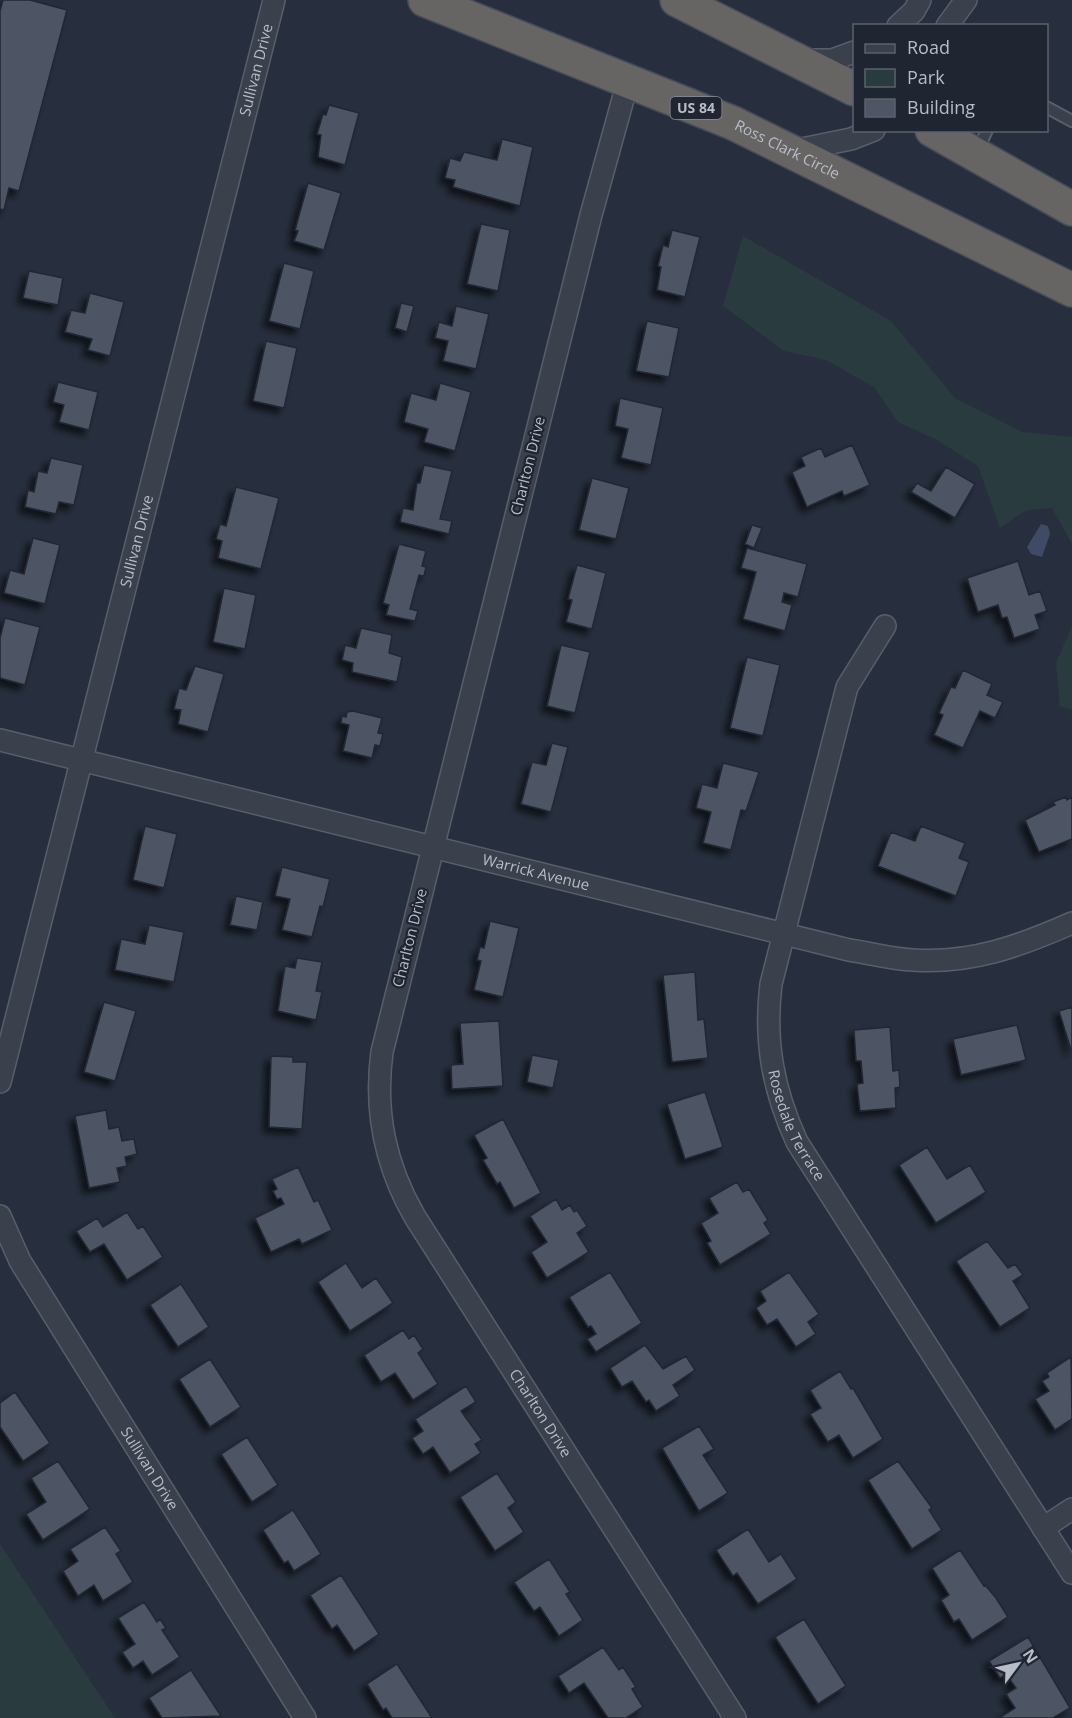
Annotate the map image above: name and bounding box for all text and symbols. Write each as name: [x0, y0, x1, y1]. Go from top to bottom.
street label: Sullivan Drive: [234, 21, 277, 118]
legend: [853, 24, 1048, 132]
text: Road: [907, 35, 950, 59]
text: Park: [907, 65, 945, 89]
text: Building: [907, 95, 975, 119]
road number: US 84: [670, 97, 722, 119]
street label: Ross Clark Circle: [732, 114, 844, 183]
street label: Charlton Drive: [505, 414, 549, 517]
street label: Sullivan Drive: [115, 493, 157, 589]
street label: Warrick Avenue: [481, 849, 592, 894]
street label: Charlton Drive: [387, 886, 431, 989]
street label: Rosedale Terrace: [764, 1068, 830, 1184]
street label: Charlton Drive: [505, 1365, 577, 1461]
street label: Sullivan Drive: [117, 1423, 184, 1514]
north arrow: [988, 1634, 1048, 1694]
text: N: [1018, 1644, 1043, 1667]

